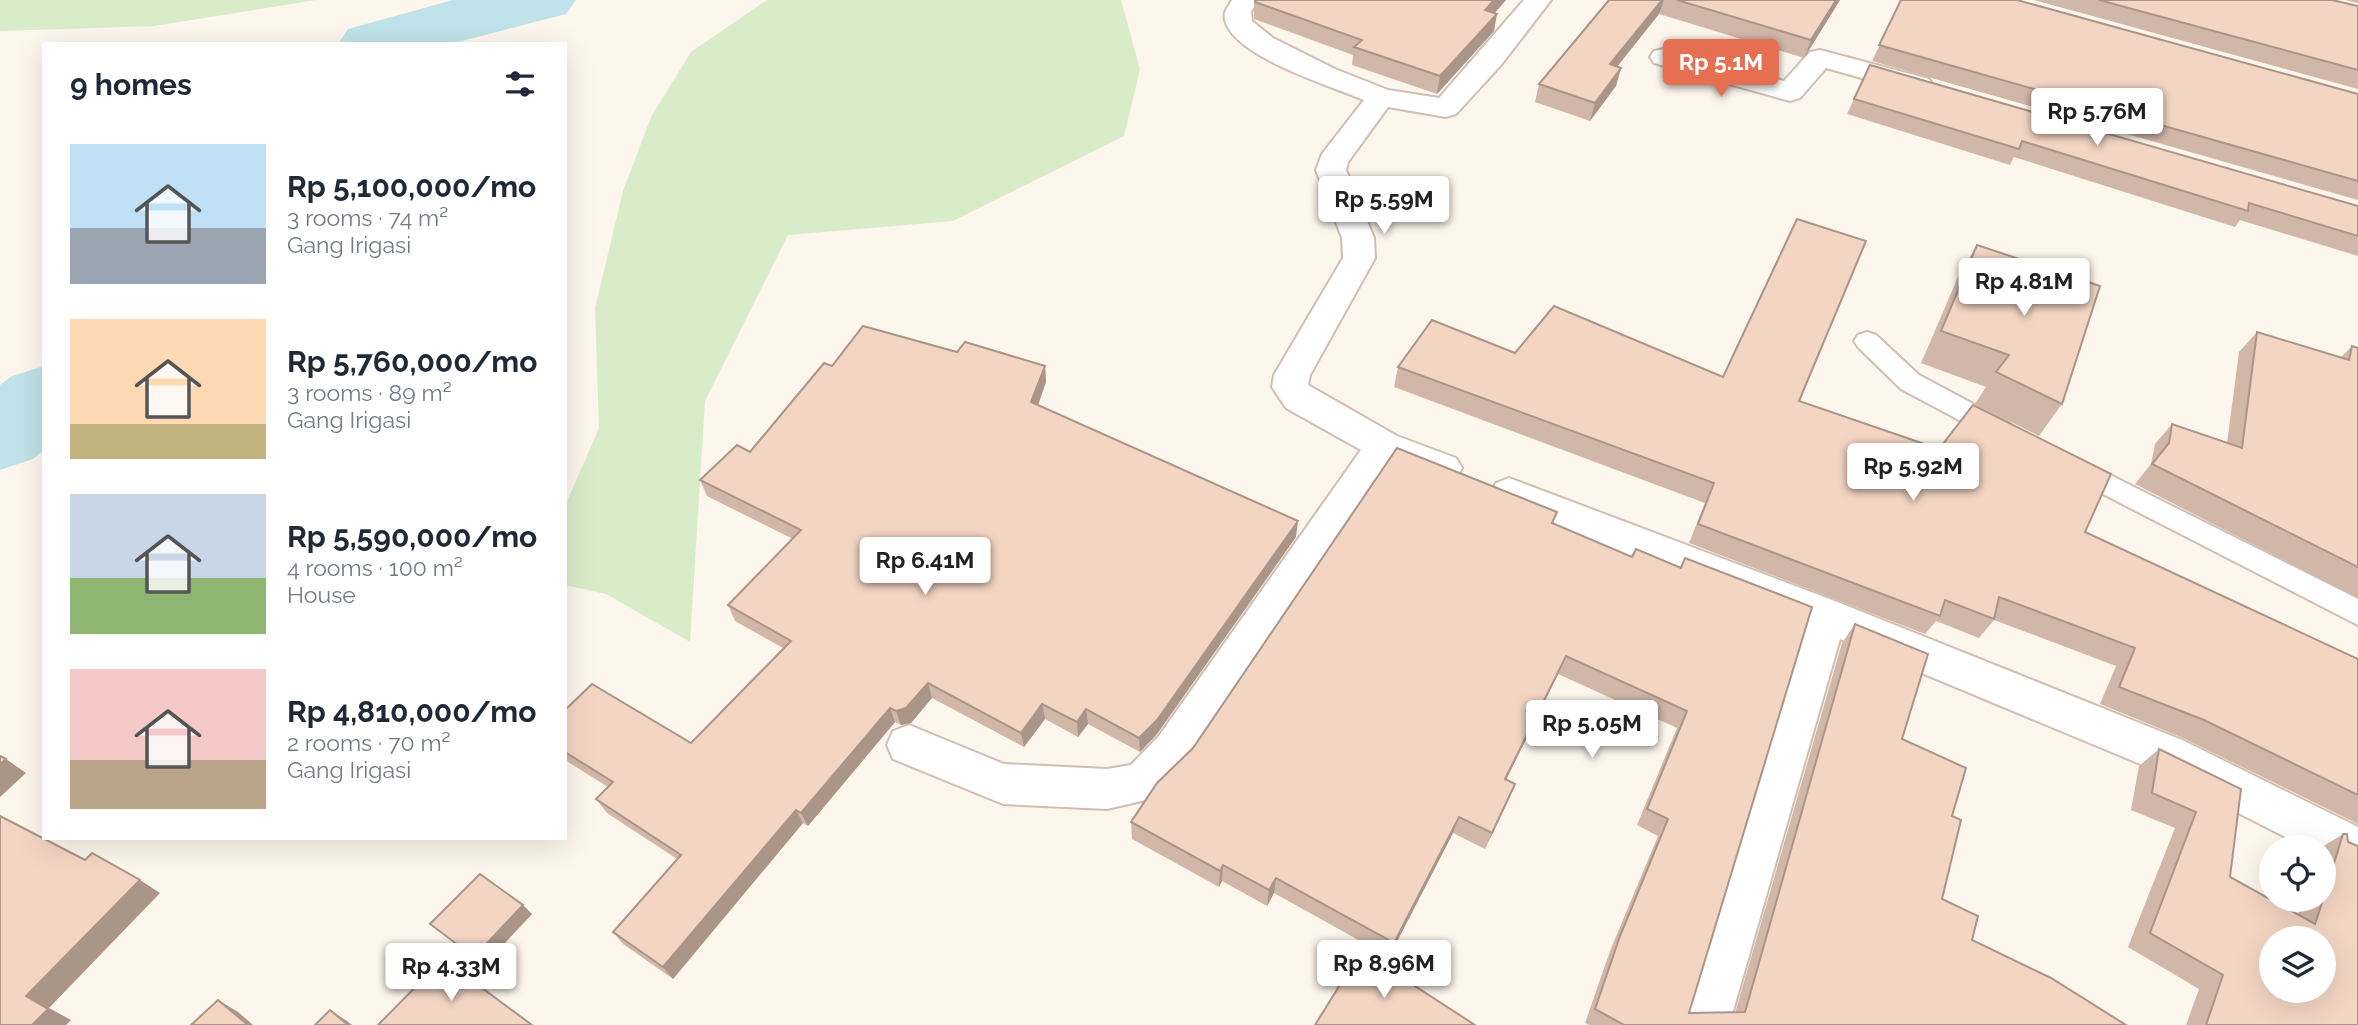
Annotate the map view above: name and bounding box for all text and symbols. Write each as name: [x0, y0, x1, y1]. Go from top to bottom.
pin: Rp 5.1M: [1656, 40, 1786, 99]
text: Rp 5.1M: [1679, 48, 1763, 75]
icon: filters: [501, 65, 539, 103]
text: 9 homes: [70, 67, 192, 102]
pin: Rp 5.76M: [2025, 88, 2169, 148]
text: Rp 5.76M: [2047, 97, 2147, 124]
text: Rp 5,100,000/mo: [287, 169, 536, 204]
icon: home: [126, 172, 210, 256]
pin: Rp 5.59M: [1312, 176, 1456, 236]
text: Rp 5.59M: [1334, 185, 1434, 212]
text: 3 rooms · 74 m²: [287, 204, 448, 231]
text: Gang Irigasi: [287, 231, 411, 258]
pin: Rp 4.81M: [1952, 258, 2096, 318]
text: Rp 4.81M: [1975, 267, 2073, 294]
text: Rp 5,760,000/mo: [287, 344, 537, 379]
icon: home: [126, 347, 210, 431]
text: 3 rooms · 89 m²: [287, 379, 452, 406]
text: Gang Irigasi: [287, 406, 411, 433]
pin: Rp 5.92M: [1841, 444, 1985, 503]
text: Rp 5.92M: [1863, 452, 1963, 479]
text: Rp 5,590,000/mo: [287, 519, 537, 554]
icon: home: [126, 522, 210, 606]
pin: Rp 6.41M: [853, 538, 997, 597]
text: Rp 6.41M: [876, 546, 974, 573]
text: 4 rooms · 100 m²: [287, 554, 463, 581]
text: House: [287, 581, 356, 608]
text: Rp 4,810,000/mo: [287, 694, 536, 729]
icon: home: [126, 697, 210, 781]
pin: Rp 5.05M: [1520, 700, 1664, 760]
text: Rp 5.05M: [1542, 709, 1642, 736]
text: 2 rooms · 70 m²: [287, 729, 450, 756]
text: Gang Irigasi: [287, 756, 411, 783]
map controls: [2259, 835, 2336, 1003]
button: locate: [2259, 835, 2336, 912]
button: layers: [2259, 926, 2336, 1003]
pin: Rp 8.96M: [1312, 940, 1456, 1000]
pin: Rp 4.33M: [379, 944, 523, 1003]
text: Rp 8.96M: [1333, 949, 1435, 976]
text: Rp 4.33M: [401, 952, 501, 979]

